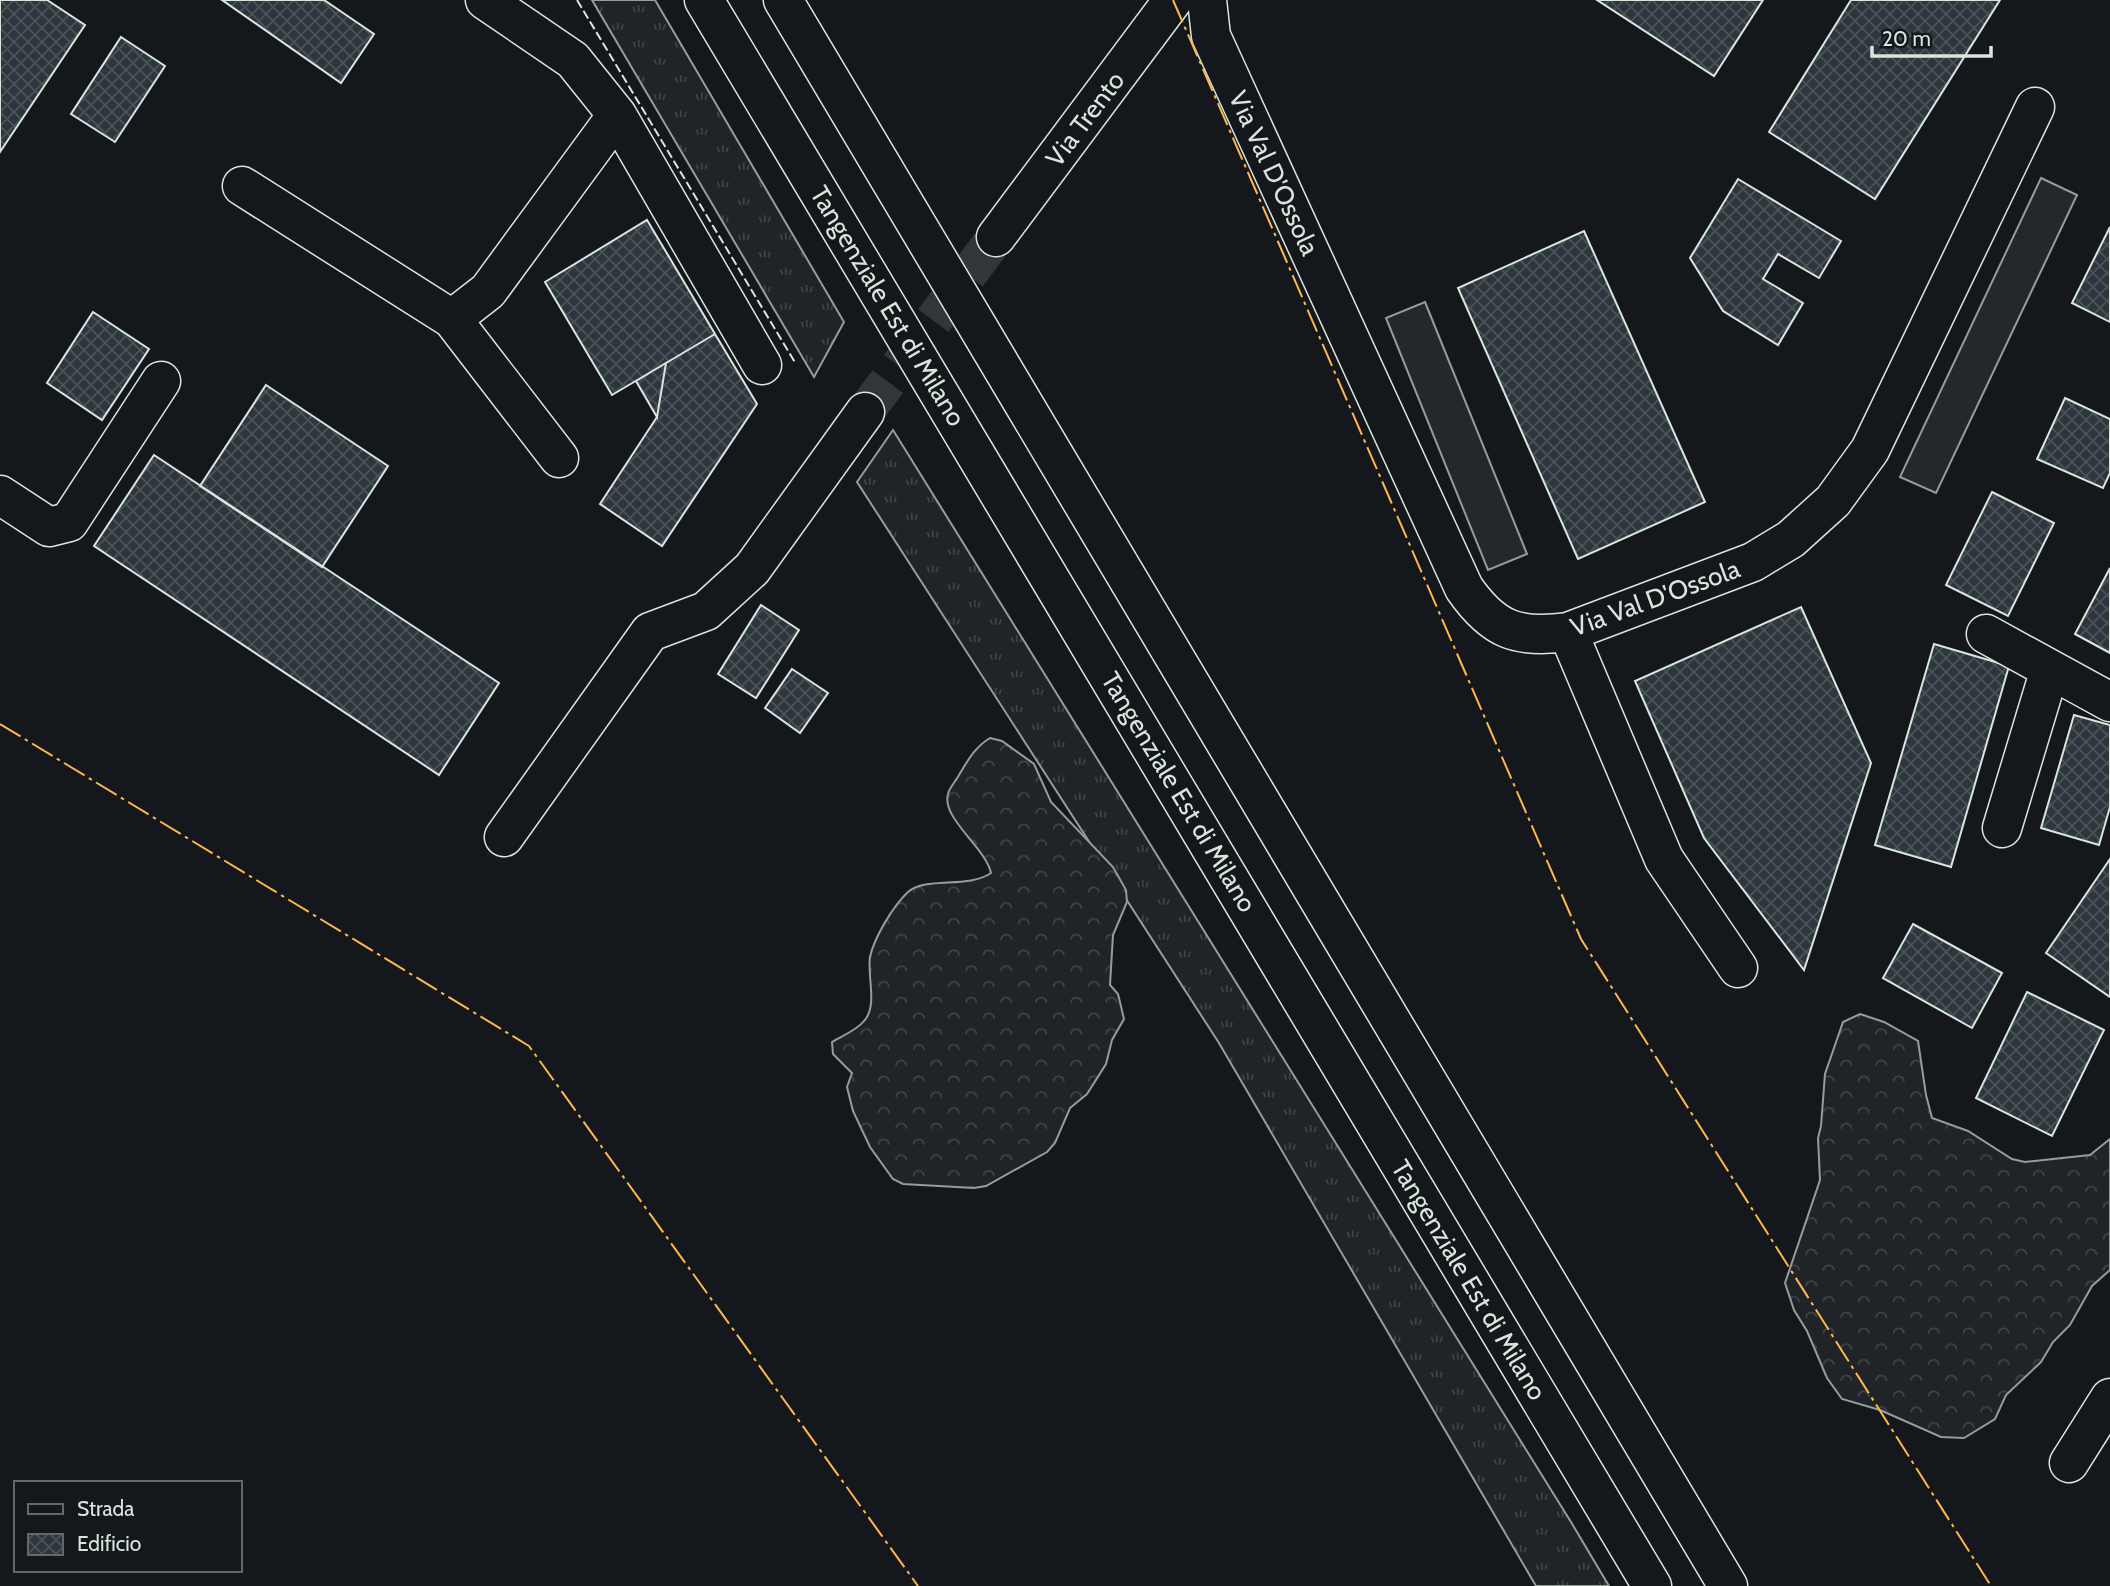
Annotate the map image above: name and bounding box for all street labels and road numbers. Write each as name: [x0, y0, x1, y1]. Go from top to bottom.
street label: Via Trento: [1039, 65, 1131, 173]
street label: Via Val D'Ossola: [1222, 86, 1326, 261]
street label: Tangenziale Est di Milano: [804, 180, 972, 432]
street label: Via Val D'Ossola: [1566, 552, 1744, 643]
street label: Tangenziale Est di Milano: [1095, 666, 1263, 918]
street label: Tangenziale Est di Milano: [1385, 1154, 1553, 1406]

